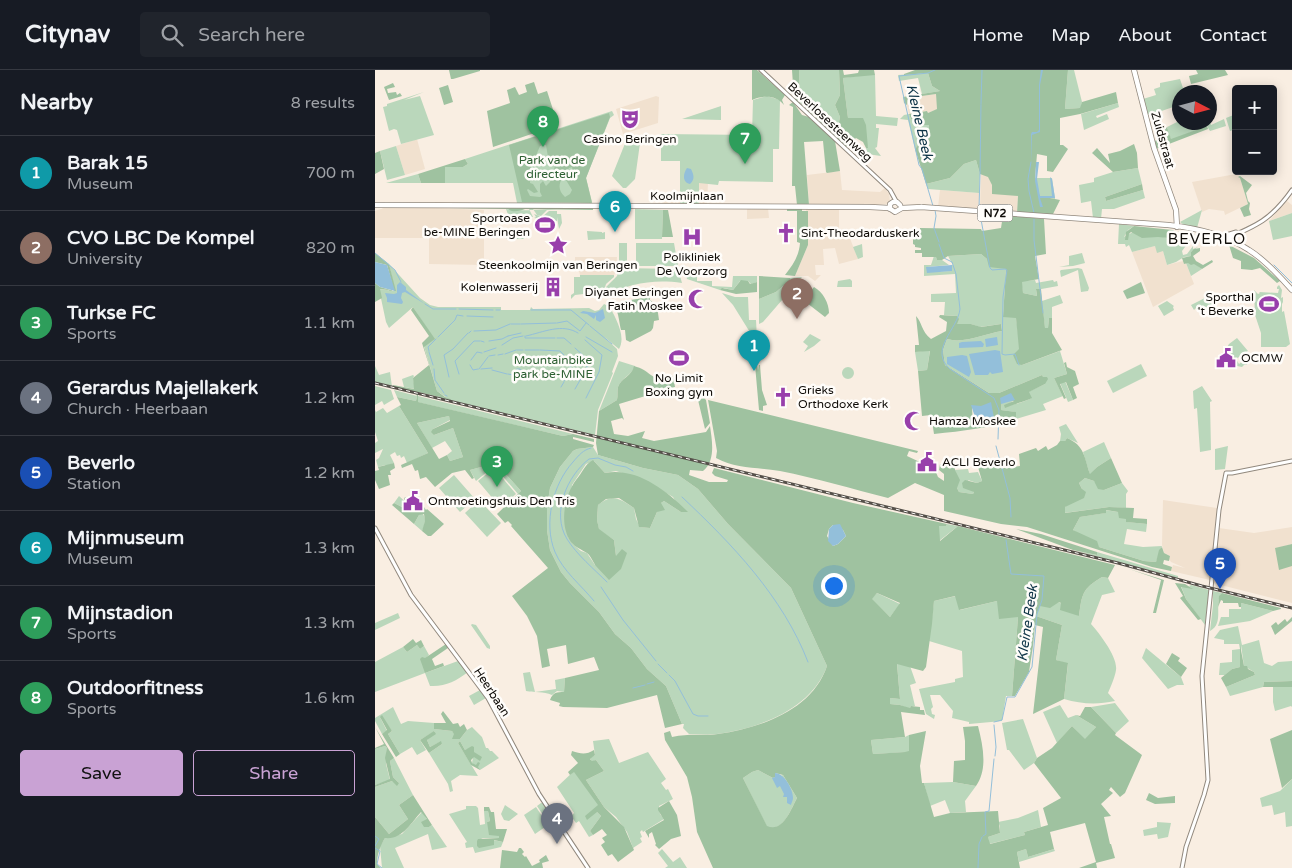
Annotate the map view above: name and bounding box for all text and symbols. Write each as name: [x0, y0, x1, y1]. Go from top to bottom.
search box: [140, 12, 490, 57]
text: Citynav: [25, 20, 110, 49]
icon: search: [158, 21, 186, 49]
text: Search here: [198, 24, 305, 46]
text: Home: [972, 24, 1023, 46]
text: Map: [1051, 24, 1090, 46]
text: About: [1118, 24, 1172, 46]
text: Contact: [1200, 24, 1267, 46]
street label: Beverlosesteenweg: [785, 79, 875, 165]
water label: Kleine Beek: [903, 82, 937, 163]
north arrow: [1172, 85, 1217, 130]
map controls: [1232, 85, 1277, 175]
button: +: [1232, 85, 1277, 130]
text: Nearby: [20, 90, 93, 115]
text: 8 results: [291, 93, 355, 113]
pin: 8: [527, 106, 559, 147]
theatre icon: Casino Beringen: [619, 108, 641, 130]
street label: Zuidstraat: [1148, 110, 1178, 170]
pin: 7: [729, 123, 761, 164]
button: −: [1232, 130, 1277, 175]
place label: Casino Beringen: [583, 132, 677, 146]
text: Barak 15: [67, 152, 148, 174]
park label: Park van de directeur: [519, 153, 585, 181]
text: 1: [31, 163, 41, 183]
text: 700 m: [306, 163, 355, 183]
text: Museum: [67, 174, 133, 194]
street label: Koolmijnlaan: [650, 189, 724, 203]
pin: 6: [599, 191, 631, 232]
road number: N72: [977, 204, 1013, 222]
place label: Sportoase be-MINE Beringen: [424, 211, 530, 239]
sports icon: Sportoase be-MINE Beringen: [534, 214, 556, 236]
church icon: Sint-Theodarduskerk: [775, 222, 797, 244]
hospital icon: Polikliniek De Voorzorg: [681, 226, 703, 248]
place label: Sint-Theodarduskerk: [801, 226, 920, 240]
text: CVO LBC De Kompel: [67, 227, 255, 249]
district label: BEVERLO: [1168, 230, 1246, 248]
place icon: Steenkoolmijn van Beringen: [547, 234, 569, 256]
text: 2: [31, 238, 41, 258]
text: 820 m: [306, 238, 355, 258]
text: University: [67, 249, 142, 269]
place label: Polikliniek De Voorzorg: [657, 250, 727, 278]
place label: Steenkoolmijn van Beringen: [478, 258, 638, 272]
building icon: Kolenwasserij: [542, 276, 564, 298]
pin: 2: [781, 278, 813, 319]
place label: Kolenwasserij: [461, 280, 538, 294]
place label: Diyanet Beringen Fatih Moskee: [585, 285, 683, 313]
mosque icon: Diyanet Beringen Fatih Moskee: [687, 288, 709, 310]
place label: Sporthal 't Beverke: [1198, 290, 1254, 318]
sports icon: Sporthal 't Beverke: [1258, 293, 1280, 315]
text: Turkse FC: [67, 302, 156, 324]
text: 3: [31, 313, 41, 333]
text: 1.1 km: [303, 313, 355, 333]
text: Sports: [67, 324, 116, 344]
pin: 1: [738, 330, 770, 371]
sports icon: No Limit Boxing gym: [668, 347, 690, 369]
public building icon: OCMW: [1215, 347, 1237, 369]
place label: OCMW: [1241, 351, 1283, 365]
park label: Mountainbike park be-MINE: [513, 353, 593, 381]
place label: No Limit Boxing gym: [645, 371, 713, 399]
text: Gerardus Majellakerk: [67, 377, 258, 399]
place label: Grieks Orthodoxe Kerk: [798, 383, 889, 411]
church icon: Grieks Orthodoxe Kerk: [772, 386, 794, 408]
text: 4: [31, 388, 41, 408]
text: 1.2 km: [303, 388, 355, 408]
text: Church · Heerbaan: [67, 399, 208, 419]
mosque icon: Hamza Moskee: [903, 410, 925, 432]
place label: Hamza Moskee: [929, 414, 1016, 428]
pin: 3: [481, 446, 513, 487]
public building icon: ACLI Beverlo: [916, 451, 938, 473]
text: Beverlo: [67, 452, 135, 474]
place label: ACLI Beverlo: [942, 455, 1016, 469]
text: 5: [31, 463, 41, 483]
text: 1.2 km: [303, 463, 355, 483]
text: Station: [67, 474, 121, 494]
public building icon: Ontmoetingshuis Den Tris: [402, 490, 424, 512]
place label: Ontmoetingshuis Den Tris: [428, 494, 575, 508]
text: Mijnmuseum: [67, 527, 184, 549]
text: 6: [31, 538, 41, 558]
text: 1.3 km: [303, 538, 355, 558]
pin: 5: [1204, 548, 1236, 589]
text: Museum: [67, 549, 133, 569]
your location: [821, 573, 847, 599]
water label: Kleine Beek: [1014, 582, 1041, 663]
text: Mijnstadion: [67, 602, 173, 624]
text: 7: [31, 613, 41, 633]
text: 1.3 km: [303, 613, 355, 633]
text: Sports: [67, 624, 116, 644]
street label: Heerbaan: [471, 665, 513, 719]
text: Outdoorfitness: [67, 677, 203, 699]
text: 8: [31, 688, 41, 708]
text: 1.6 km: [303, 688, 355, 708]
text: Sports: [67, 699, 116, 719]
button: Save: [20, 750, 183, 796]
button: Share: [193, 750, 355, 796]
pin: 4: [541, 803, 573, 844]

